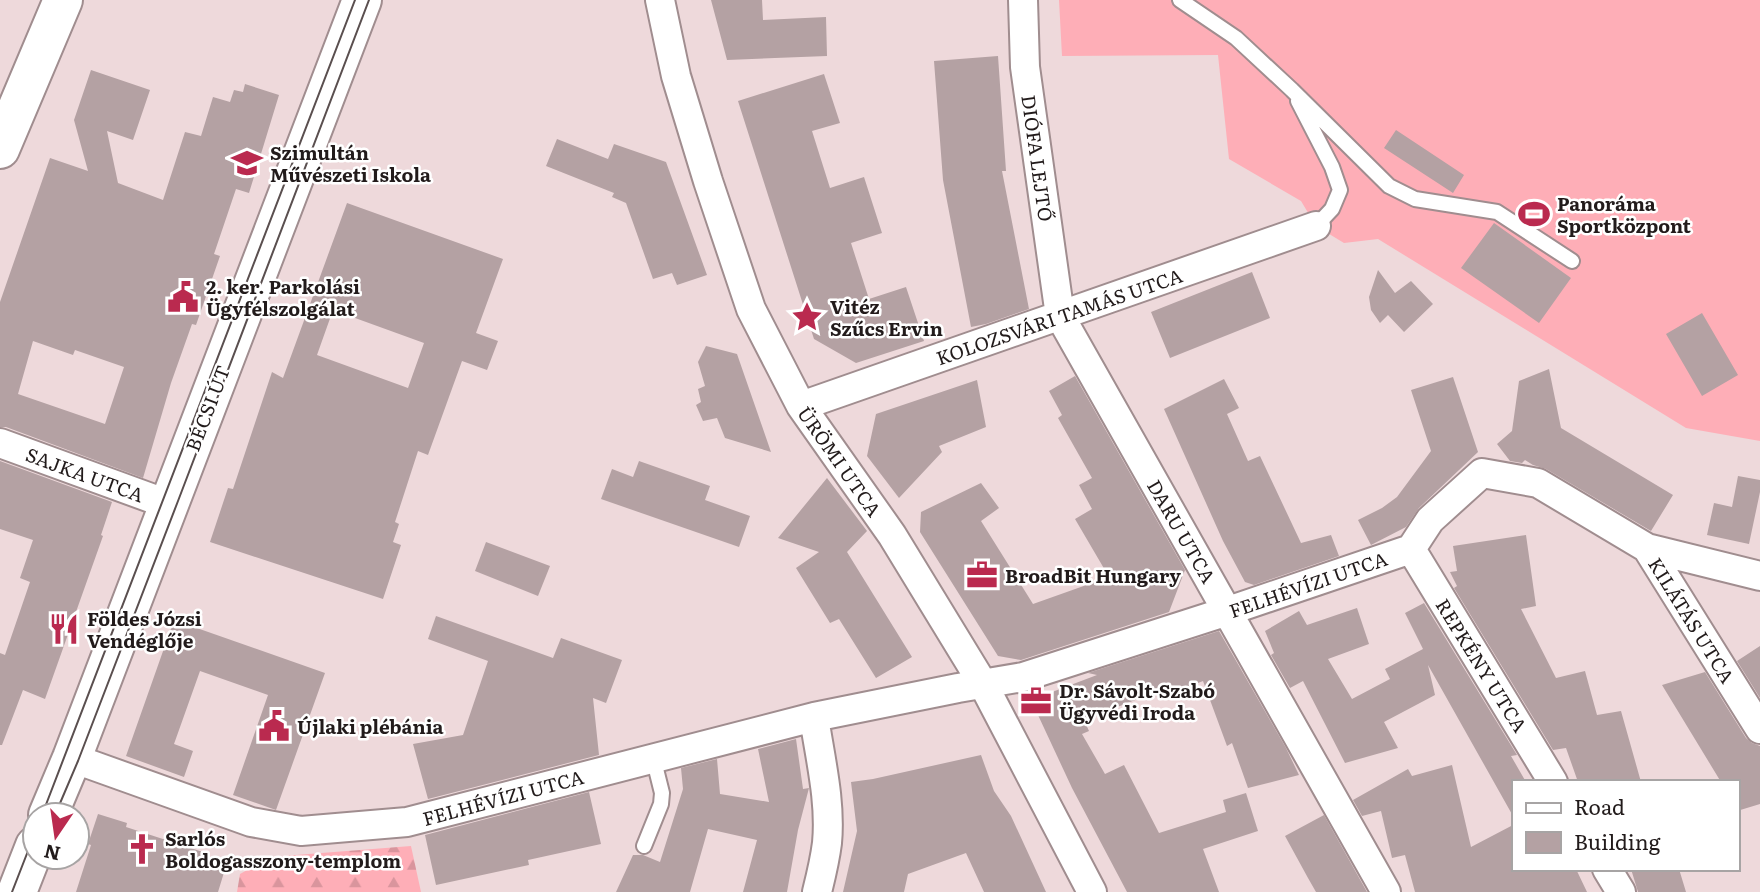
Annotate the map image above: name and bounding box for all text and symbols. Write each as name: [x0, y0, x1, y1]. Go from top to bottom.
street label: DIÓFA LEJTŐ: [1015, 93, 1061, 223]
place label: Szimultán Művészeti Iskola: [270, 138, 431, 188]
school or university icon: Szimultán Művészeti Iskola: [230, 146, 264, 180]
place label: Panoráma Sportközpont: [1557, 189, 1692, 239]
sports icon: Panoráma Sportközpont: [1517, 197, 1551, 231]
street label: KOLOZSVÁRI TAMÁS UTCA: [932, 261, 1186, 371]
place label: 2. ker. Parkolási Ügyfélszolgálat: [206, 272, 360, 322]
public building icon: 2. ker. Parkolási Ügyfélszolgálat: [166, 280, 200, 314]
place label: Vitéz Szűcs Ervin: [830, 292, 943, 342]
place icon: Vitéz Szűcs Ervin: [790, 300, 824, 334]
street label: BÉCSI ÚT: [178, 361, 236, 455]
street label: ÜRÖMI UTCA: [791, 400, 889, 522]
street label: SAJKA UTCA: [22, 440, 148, 508]
street label: DARU UTCA: [1141, 474, 1223, 588]
street label: FELHÉVÍZI UTCA: [1225, 544, 1391, 624]
street label: KILÁTÁS UTCA: [1642, 552, 1742, 688]
office icon: BroadBit Hungary: [965, 558, 999, 592]
place label: BroadBit Hungary: [1005, 561, 1181, 589]
street label: REPKÉNY UTCA: [1430, 593, 1534, 737]
place label: Földes Józsi Vendéglője: [87, 604, 202, 654]
restaurant icon: Földes Józsi Vendéglője: [47, 612, 81, 646]
place label: Dr. Sávolt-Szabó Ügyvédi Iroda: [1059, 676, 1215, 726]
office icon: Dr. Sávolt-Szabó Ügyvédi Iroda: [1019, 684, 1053, 718]
public building icon: Újlaki plébánia: [257, 709, 291, 743]
place label: Újlaki plébánia: [297, 712, 444, 740]
street label: FELHÉVÍZI UTCA: [419, 762, 587, 832]
legend: [1512, 780, 1739, 871]
text: Road: [1574, 790, 1625, 821]
north arrow: [21, 801, 91, 871]
place label: Sarlós Boldogasszony-templom: [165, 824, 401, 874]
text: Building: [1574, 825, 1661, 856]
church icon: Sarlós Boldogasszony-templom: [125, 832, 159, 866]
text: N: [41, 838, 63, 869]

